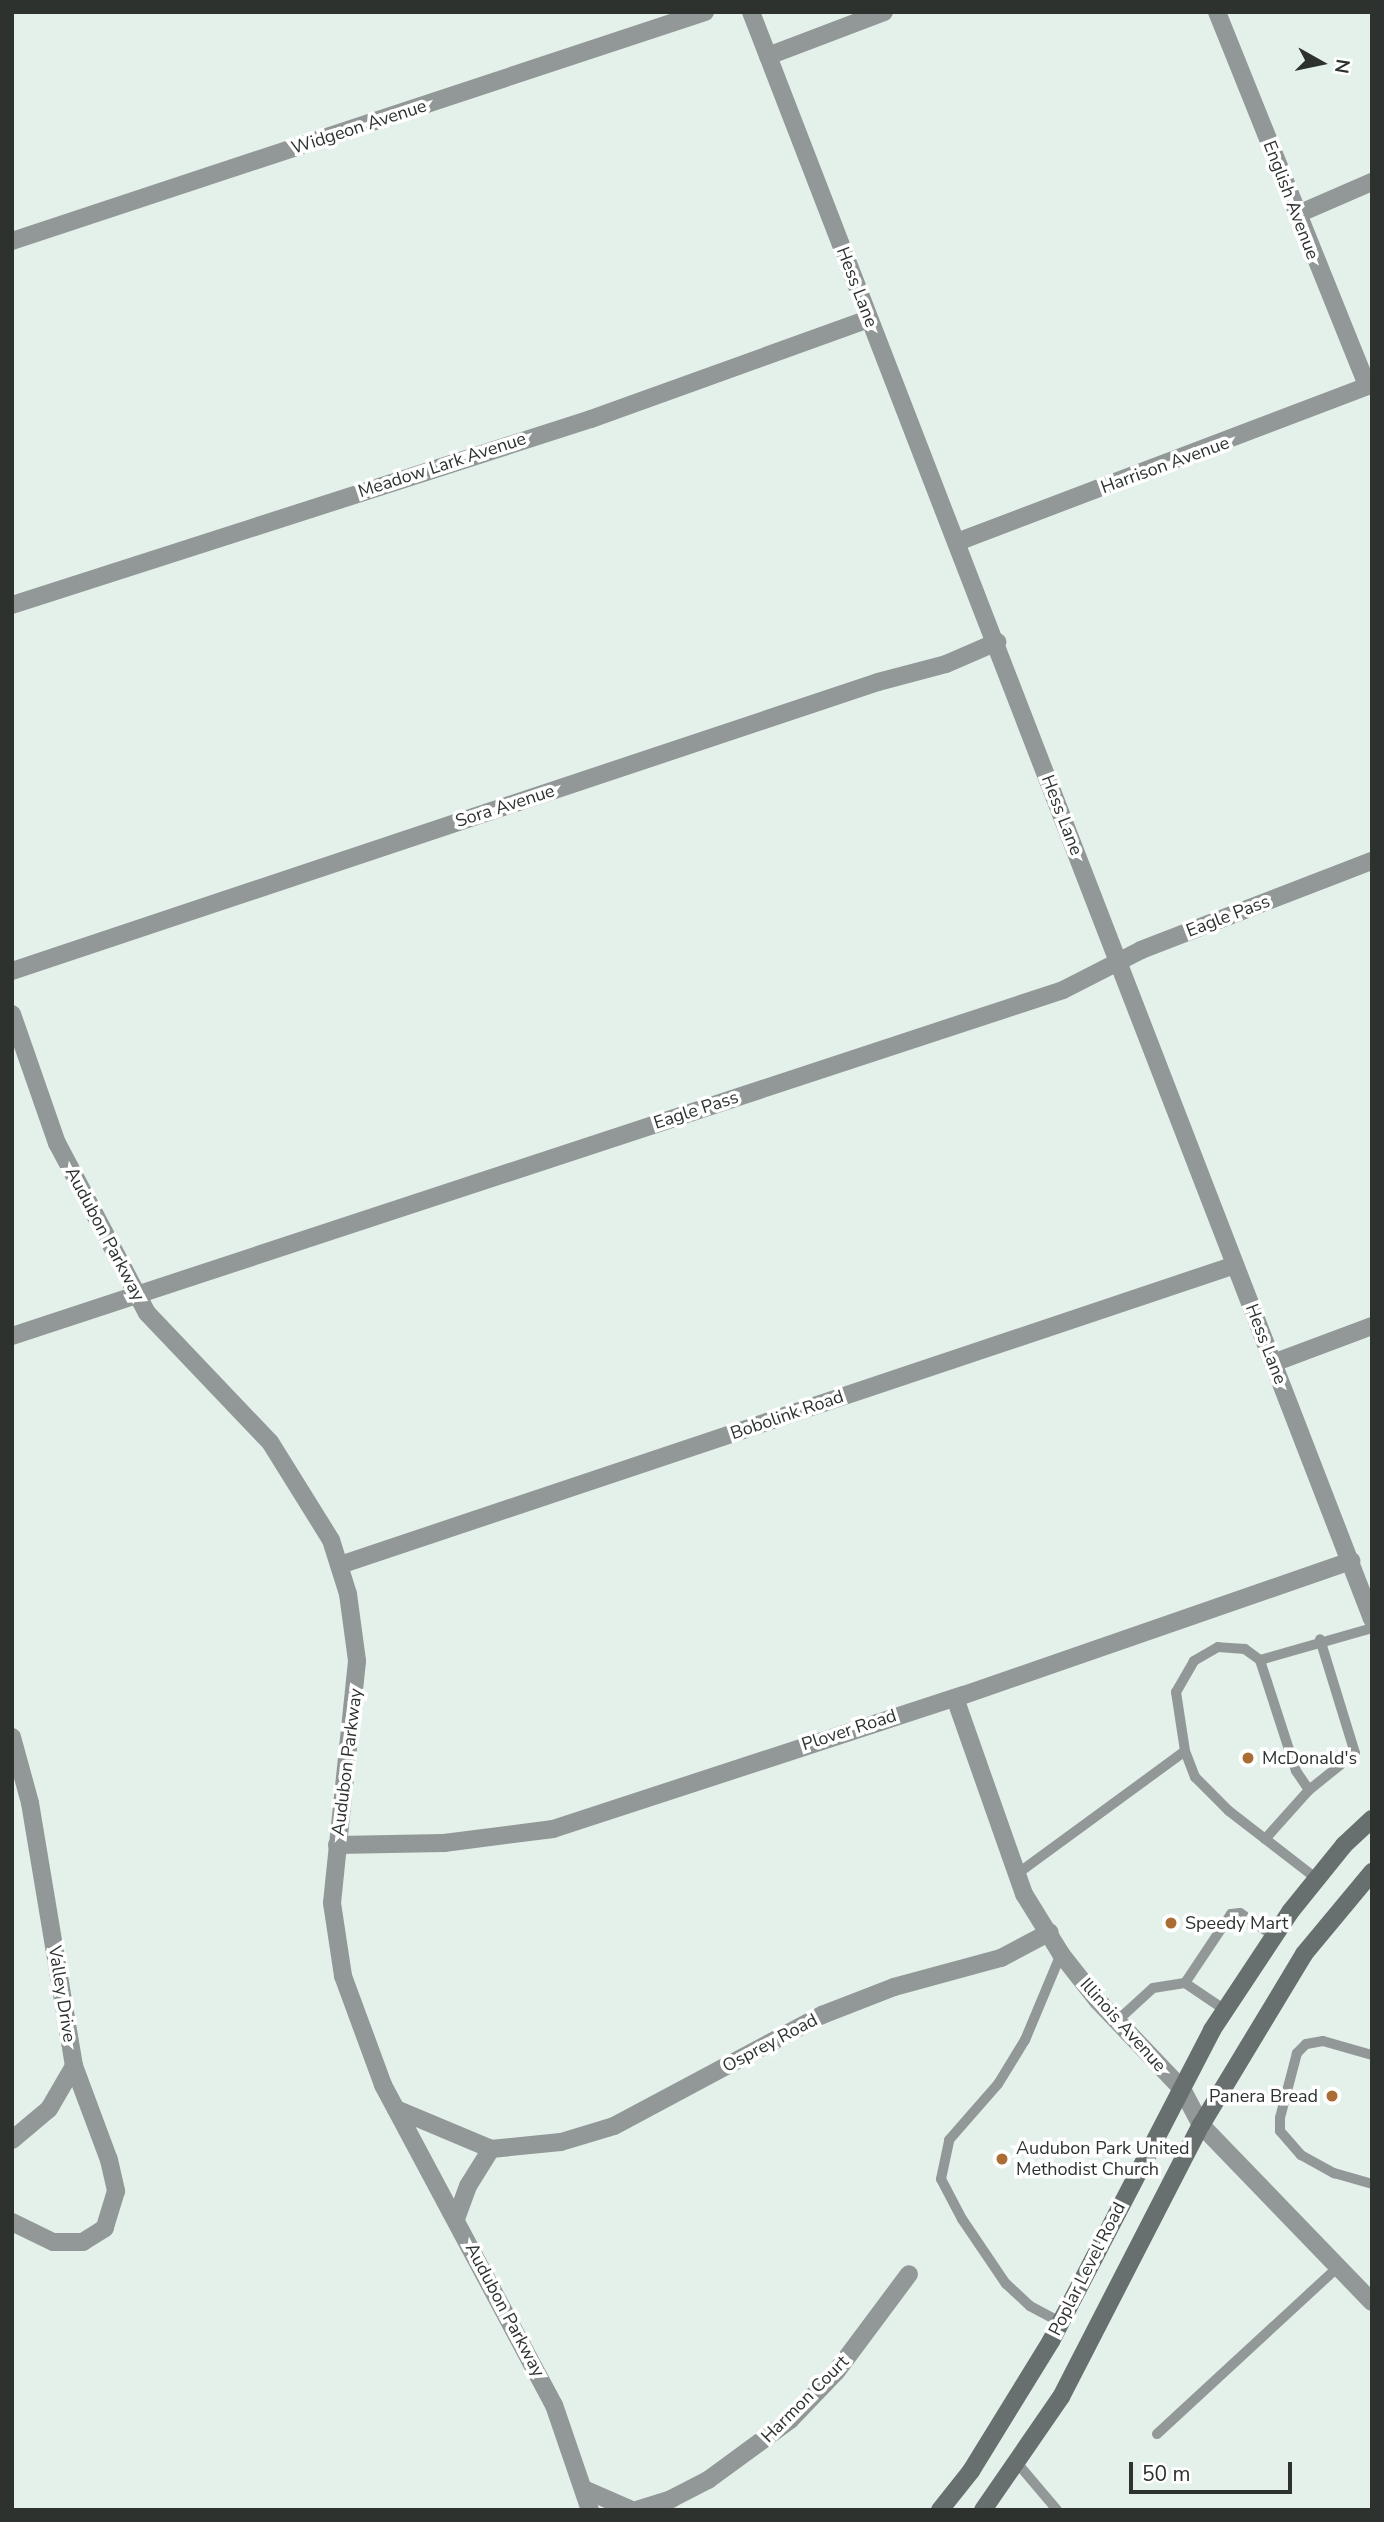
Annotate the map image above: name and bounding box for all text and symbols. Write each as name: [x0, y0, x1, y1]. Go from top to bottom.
north arrow: [1286, 28, 1356, 98]
text: N: [1328, 57, 1356, 75]
street label: Widgeon Avenue: [289, 95, 429, 159]
street label: English Avenue: [1258, 138, 1324, 262]
street label: Hess Lane: [832, 244, 882, 330]
street label: Meadow Lark Avenue: [355, 428, 529, 502]
street label: Harrison Avenue: [1098, 432, 1232, 498]
street label: Hess Lane: [1037, 772, 1087, 858]
street label: Sora Avenue: [453, 780, 557, 832]
street label: Eagle Pass: [1183, 890, 1273, 942]
street label: Eagle Pass: [651, 1086, 741, 1134]
street label: Audubon Parkway: [61, 1163, 149, 1305]
street label: Hess Lane: [1241, 1301, 1291, 1387]
street label: Bobolink Road: [728, 1386, 846, 1444]
street label: Audubon Parkway: [327, 1687, 367, 1837]
street label: Plover Road: [799, 1705, 899, 1755]
place label: McDonald's: [1262, 1747, 1357, 1769]
marker: McDonald's: [1240, 1750, 1256, 1766]
place label: Speedy Mart: [1185, 1912, 1288, 1934]
marker: Speedy Mart: [1163, 1915, 1179, 1931]
street label: Valley Drive: [44, 1944, 80, 2044]
street label: Illinois Avenue: [1075, 1974, 1171, 2076]
street label: Osprey Road: [719, 2009, 821, 2077]
place label: Panera Bread: [1209, 2085, 1318, 2107]
marker: Panera Bread: [1324, 2088, 1340, 2104]
place label: Audubon Park United Methodist Church: [1016, 2138, 1190, 2180]
marker: Audubon Park United Methodist Church: [994, 2151, 1010, 2167]
street label: Poplar Level Road: [1044, 2199, 1130, 2339]
street label: Audubon Parkway: [461, 2239, 549, 2381]
street label: Harmon Court: [757, 2351, 853, 2447]
scale bar: [1132, 2448, 1295, 2492]
text: 50 m: [1142, 2460, 1191, 2488]

